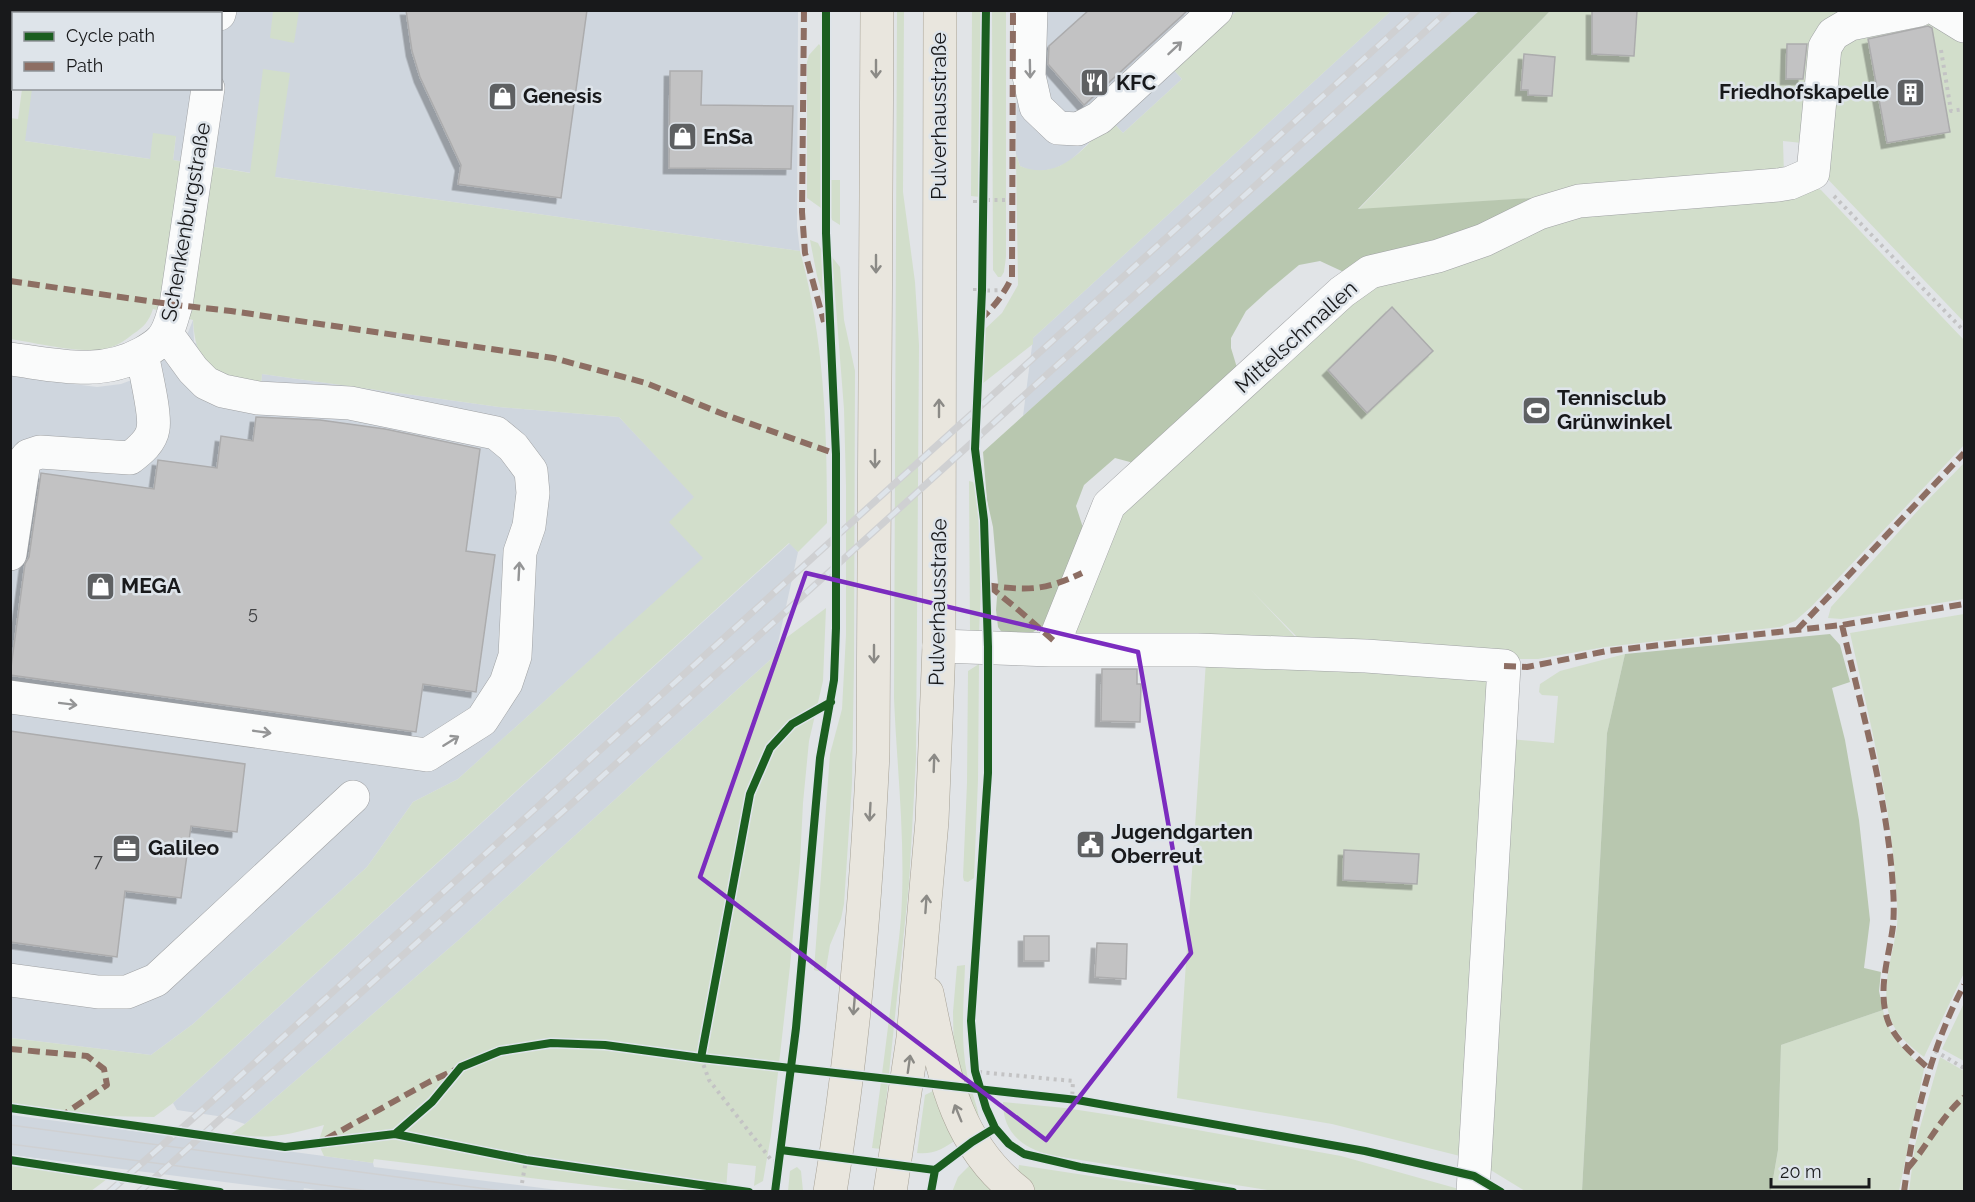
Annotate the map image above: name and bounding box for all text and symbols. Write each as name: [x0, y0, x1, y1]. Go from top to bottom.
legend: [12, 12, 222, 90]
text: Cycle path: [66, 25, 155, 46]
street label: Pulverhausstraße: [926, 32, 951, 200]
one-way arrow: [1167, 41, 1182, 55]
text: Path: [66, 55, 103, 76]
one-way arrow: [870, 58, 882, 78]
one-way arrow: [1024, 59, 1036, 79]
restaurant icon: KFC: [1079, 67, 1111, 99]
place label: KFC: [1116, 70, 1156, 95]
building icon: Friedhofskapelle: [1894, 76, 1926, 108]
place label: Friedhofskapelle: [1719, 79, 1889, 104]
shop icon: Genesis: [486, 80, 518, 112]
place label: Genesis: [523, 83, 602, 108]
street label: Schenkenburgstraße: [156, 120, 215, 323]
shop icon: EnSa: [666, 121, 698, 153]
place label: EnSa: [703, 124, 753, 149]
one-way arrow: [870, 253, 882, 273]
street label: Mittelschmallen: [1229, 275, 1362, 398]
place label: Tennisclub Grünwinkel: [1557, 385, 1672, 434]
sports icon: Tennisclub Grünwinkel: [1520, 394, 1552, 426]
one-way arrow: [933, 398, 945, 418]
one-way arrow: [869, 448, 881, 468]
street label: Pulverhausstraße: [924, 518, 951, 686]
one-way arrow: [513, 562, 524, 582]
shop icon: MEGA: [84, 570, 116, 602]
place label: MEGA: [121, 573, 182, 598]
house number: 5: [248, 602, 258, 623]
one-way arrow: [868, 643, 880, 663]
one-way arrow: [58, 699, 78, 710]
one-way arrow: [251, 726, 271, 737]
one-way arrow: [442, 734, 459, 746]
one-way arrow: [928, 754, 940, 773]
one-way arrow: [864, 801, 875, 821]
place label: Jugendgarten Oberreut: [1111, 819, 1253, 868]
public building icon: Jugendgarten Oberreut: [1074, 828, 1106, 860]
office icon: Galileo: [111, 832, 143, 864]
place label: Galileo: [148, 835, 220, 860]
house number: 7: [93, 850, 103, 871]
one-way arrow: [921, 894, 932, 914]
one-way arrow: [848, 996, 859, 1016]
one-way arrow: [904, 1055, 915, 1075]
one-way arrow: [952, 1104, 963, 1122]
scale bar: [1771, 1151, 1868, 1189]
text: 20 m: [1780, 1161, 1822, 1182]

